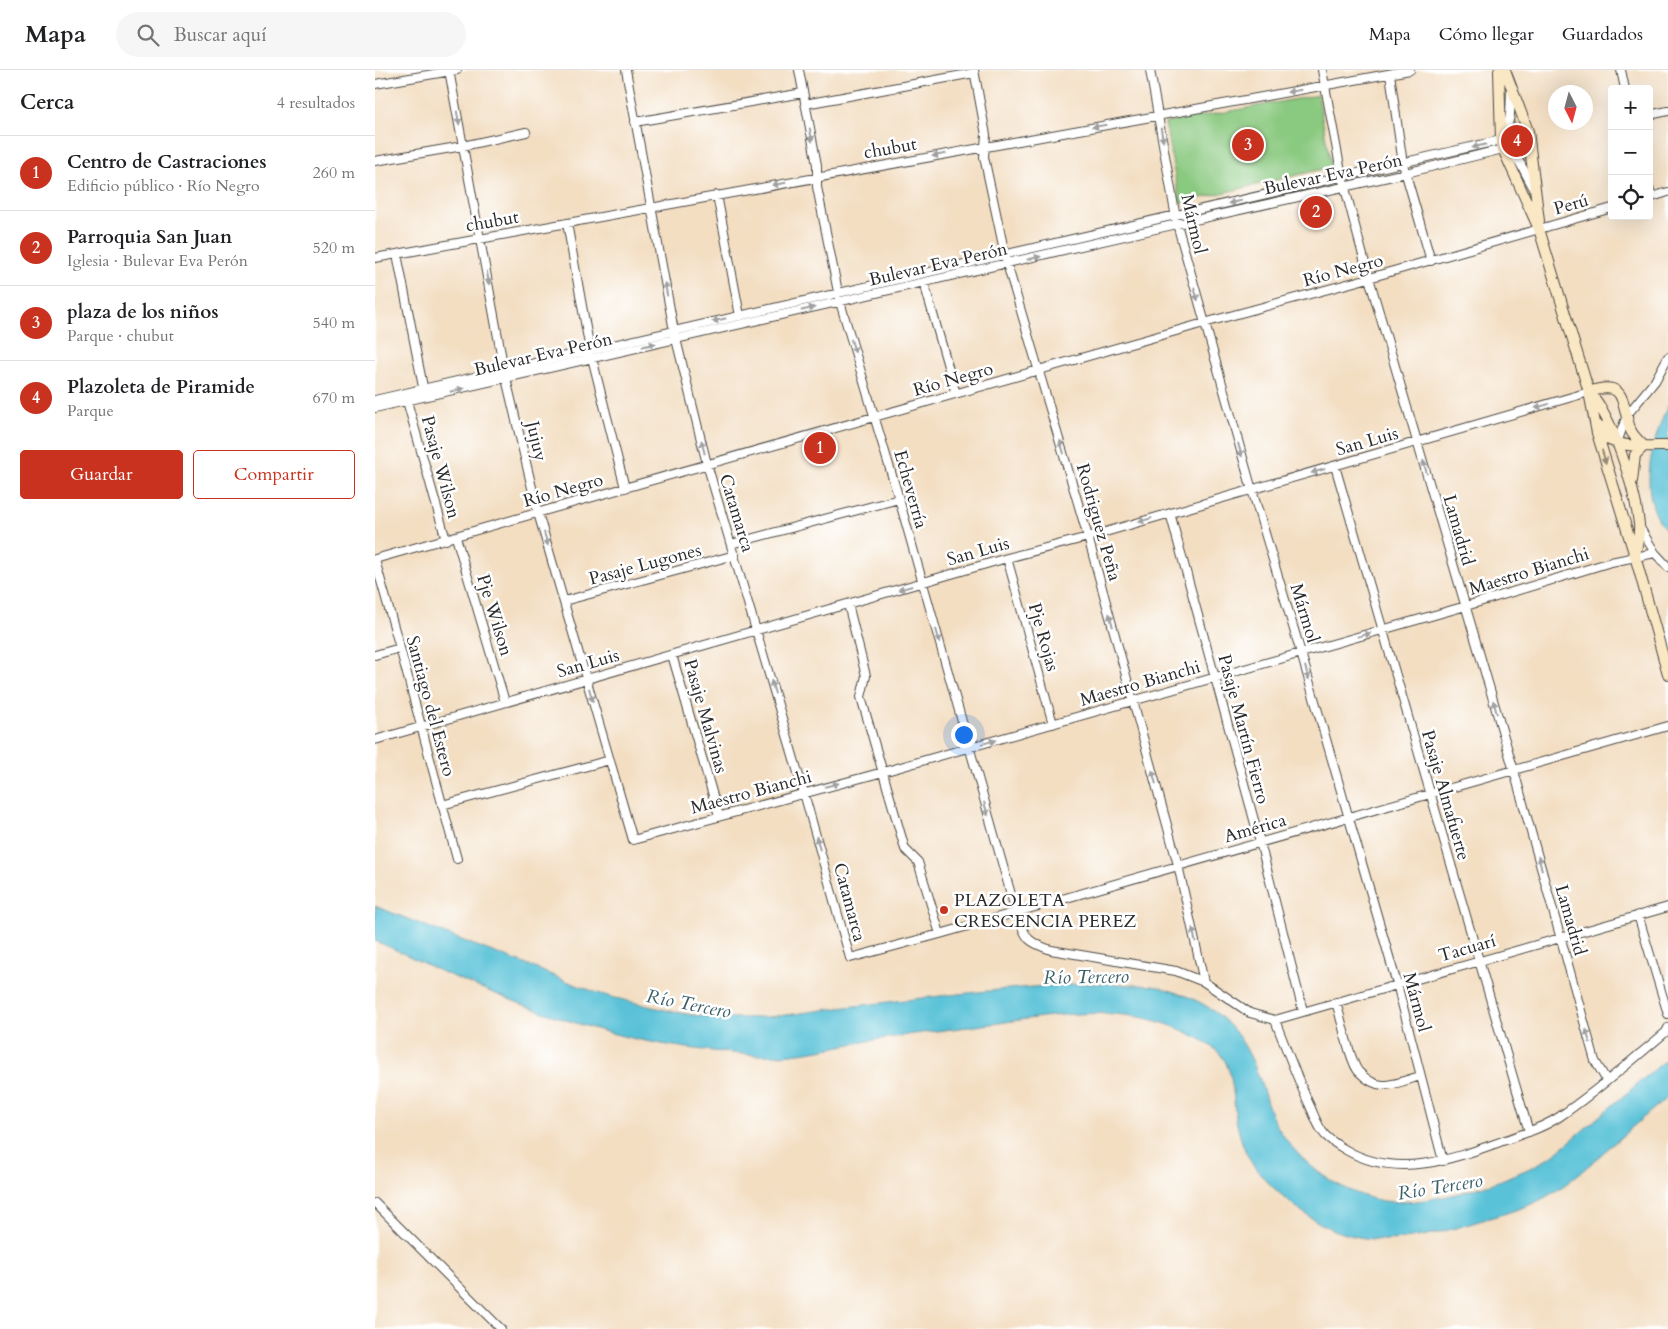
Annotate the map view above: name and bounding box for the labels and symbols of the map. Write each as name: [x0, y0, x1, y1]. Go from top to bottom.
north arrow: [1548, 85, 1593, 130]
one-way arrow: [1285, 88, 1301, 96]
one-way arrow: [454, 110, 462, 126]
one-way arrow: [1091, 122, 1107, 130]
pin: 4: [1501, 122, 1533, 160]
pin: 3: [1232, 126, 1264, 164]
one-way arrow: [808, 128, 816, 144]
one-way arrow: [1158, 128, 1166, 144]
street label: chubut: [862, 132, 919, 165]
one-way arrow: [1471, 142, 1486, 150]
street label: Bulevar Eva Perón: [1261, 147, 1406, 201]
one-way arrow: [931, 151, 947, 159]
one-way arrow: [771, 180, 787, 188]
street label: Perú: [1551, 188, 1592, 221]
street label: Mármol: [1174, 192, 1213, 257]
pin: 2: [1300, 193, 1332, 231]
one-way arrow: [1228, 198, 1243, 206]
street label: chubut: [464, 205, 521, 238]
street label: Bulevar Eva Perón: [866, 236, 1011, 293]
street label: Río Negro: [1300, 248, 1386, 293]
one-way arrow: [1027, 254, 1042, 262]
one-way arrow: [484, 270, 492, 286]
one-way arrow: [662, 281, 670, 297]
one-way arrow: [1193, 286, 1201, 301]
one-way arrow: [800, 305, 815, 313]
one-way arrow: [711, 316, 726, 324]
street label: Bulevar Eva Perón: [471, 326, 616, 383]
one-way arrow: [850, 338, 858, 353]
one-way arrow: [642, 341, 657, 349]
street label: Río Negro: [910, 356, 996, 403]
one-way arrow: [449, 386, 464, 394]
one-way arrow: [1534, 402, 1549, 410]
street label: Pasaje Wilson: [415, 413, 466, 522]
street label: Jujuy: [519, 416, 553, 464]
street label: San Luis: [1333, 421, 1401, 462]
pin: 1: [804, 429, 836, 467]
one-way arrow: [699, 440, 707, 455]
one-way arrow: [1057, 440, 1065, 455]
one-way arrow: [1237, 443, 1245, 458]
street label: Echeverría: [887, 447, 934, 532]
one-way arrow: [1600, 449, 1608, 464]
one-way arrow: [1421, 459, 1429, 474]
street label: Rodriguez Peña: [1070, 460, 1127, 584]
street label: Río Negro: [520, 467, 606, 514]
one-way arrow: [1311, 467, 1326, 475]
street label: Catamarca: [713, 471, 760, 556]
street label: Lamadrid: [1437, 492, 1481, 569]
one-way arrow: [1138, 517, 1153, 525]
one-way arrow: [542, 531, 550, 546]
street label: San Luis: [944, 531, 1012, 572]
street label: Pasaje Lugones: [586, 537, 704, 591]
street label: Maestro Bianchi: [1466, 541, 1592, 602]
street label: Pje Wilson: [470, 571, 519, 660]
street label: Mármol: [1284, 580, 1325, 646]
one-way arrow: [897, 584, 912, 592]
street label: Pje Rojas: [1022, 600, 1065, 674]
one-way arrow: [1107, 613, 1115, 628]
one-way arrow: [934, 629, 942, 644]
one-way arrow: [1357, 631, 1372, 639]
street label: Santiago del Estero: [400, 633, 461, 779]
street label: San Luis: [554, 643, 622, 684]
street label: Pasaje Martín Fierro: [1212, 652, 1276, 807]
street label: Maestro Bianchi: [1077, 654, 1203, 713]
street label: Pasaje Malvinas: [677, 656, 734, 776]
one-way arrow: [1303, 665, 1311, 681]
one-way arrow: [769, 679, 777, 694]
one-way arrow: [587, 687, 595, 702]
one-way arrow: [1490, 699, 1498, 714]
your location: [951, 722, 977, 748]
street label: Pasaje Almafuerte: [1415, 727, 1476, 863]
one-way arrow: [981, 737, 996, 745]
street label: Maestro Bianchi: [688, 764, 814, 821]
one-way arrow: [1149, 770, 1157, 785]
one-way arrow: [825, 781, 840, 789]
one-way arrow: [983, 802, 991, 817]
street label: América: [1221, 808, 1289, 849]
one-way arrow: [814, 836, 822, 851]
one-way arrow: [1535, 855, 1543, 870]
street label: Catamarca: [827, 860, 872, 944]
street label: Lamadrid: [1549, 882, 1593, 959]
place label: PLAZOLETA CRESCENCIA PEREZ: [954, 888, 1136, 934]
marker: PLAZOLETA CRESCENCIA PEREZ: [938, 904, 950, 916]
one-way arrow: [1189, 926, 1197, 942]
street label: Tacuarí: [1436, 928, 1499, 969]
water label: Río Tercero: [1043, 963, 1129, 991]
street label: Mármol: [1397, 970, 1437, 1035]
water label: Río Tercero: [644, 983, 734, 1025]
one-way arrow: [1584, 1029, 1592, 1044]
water label: Río Tercero: [1396, 1167, 1485, 1207]

